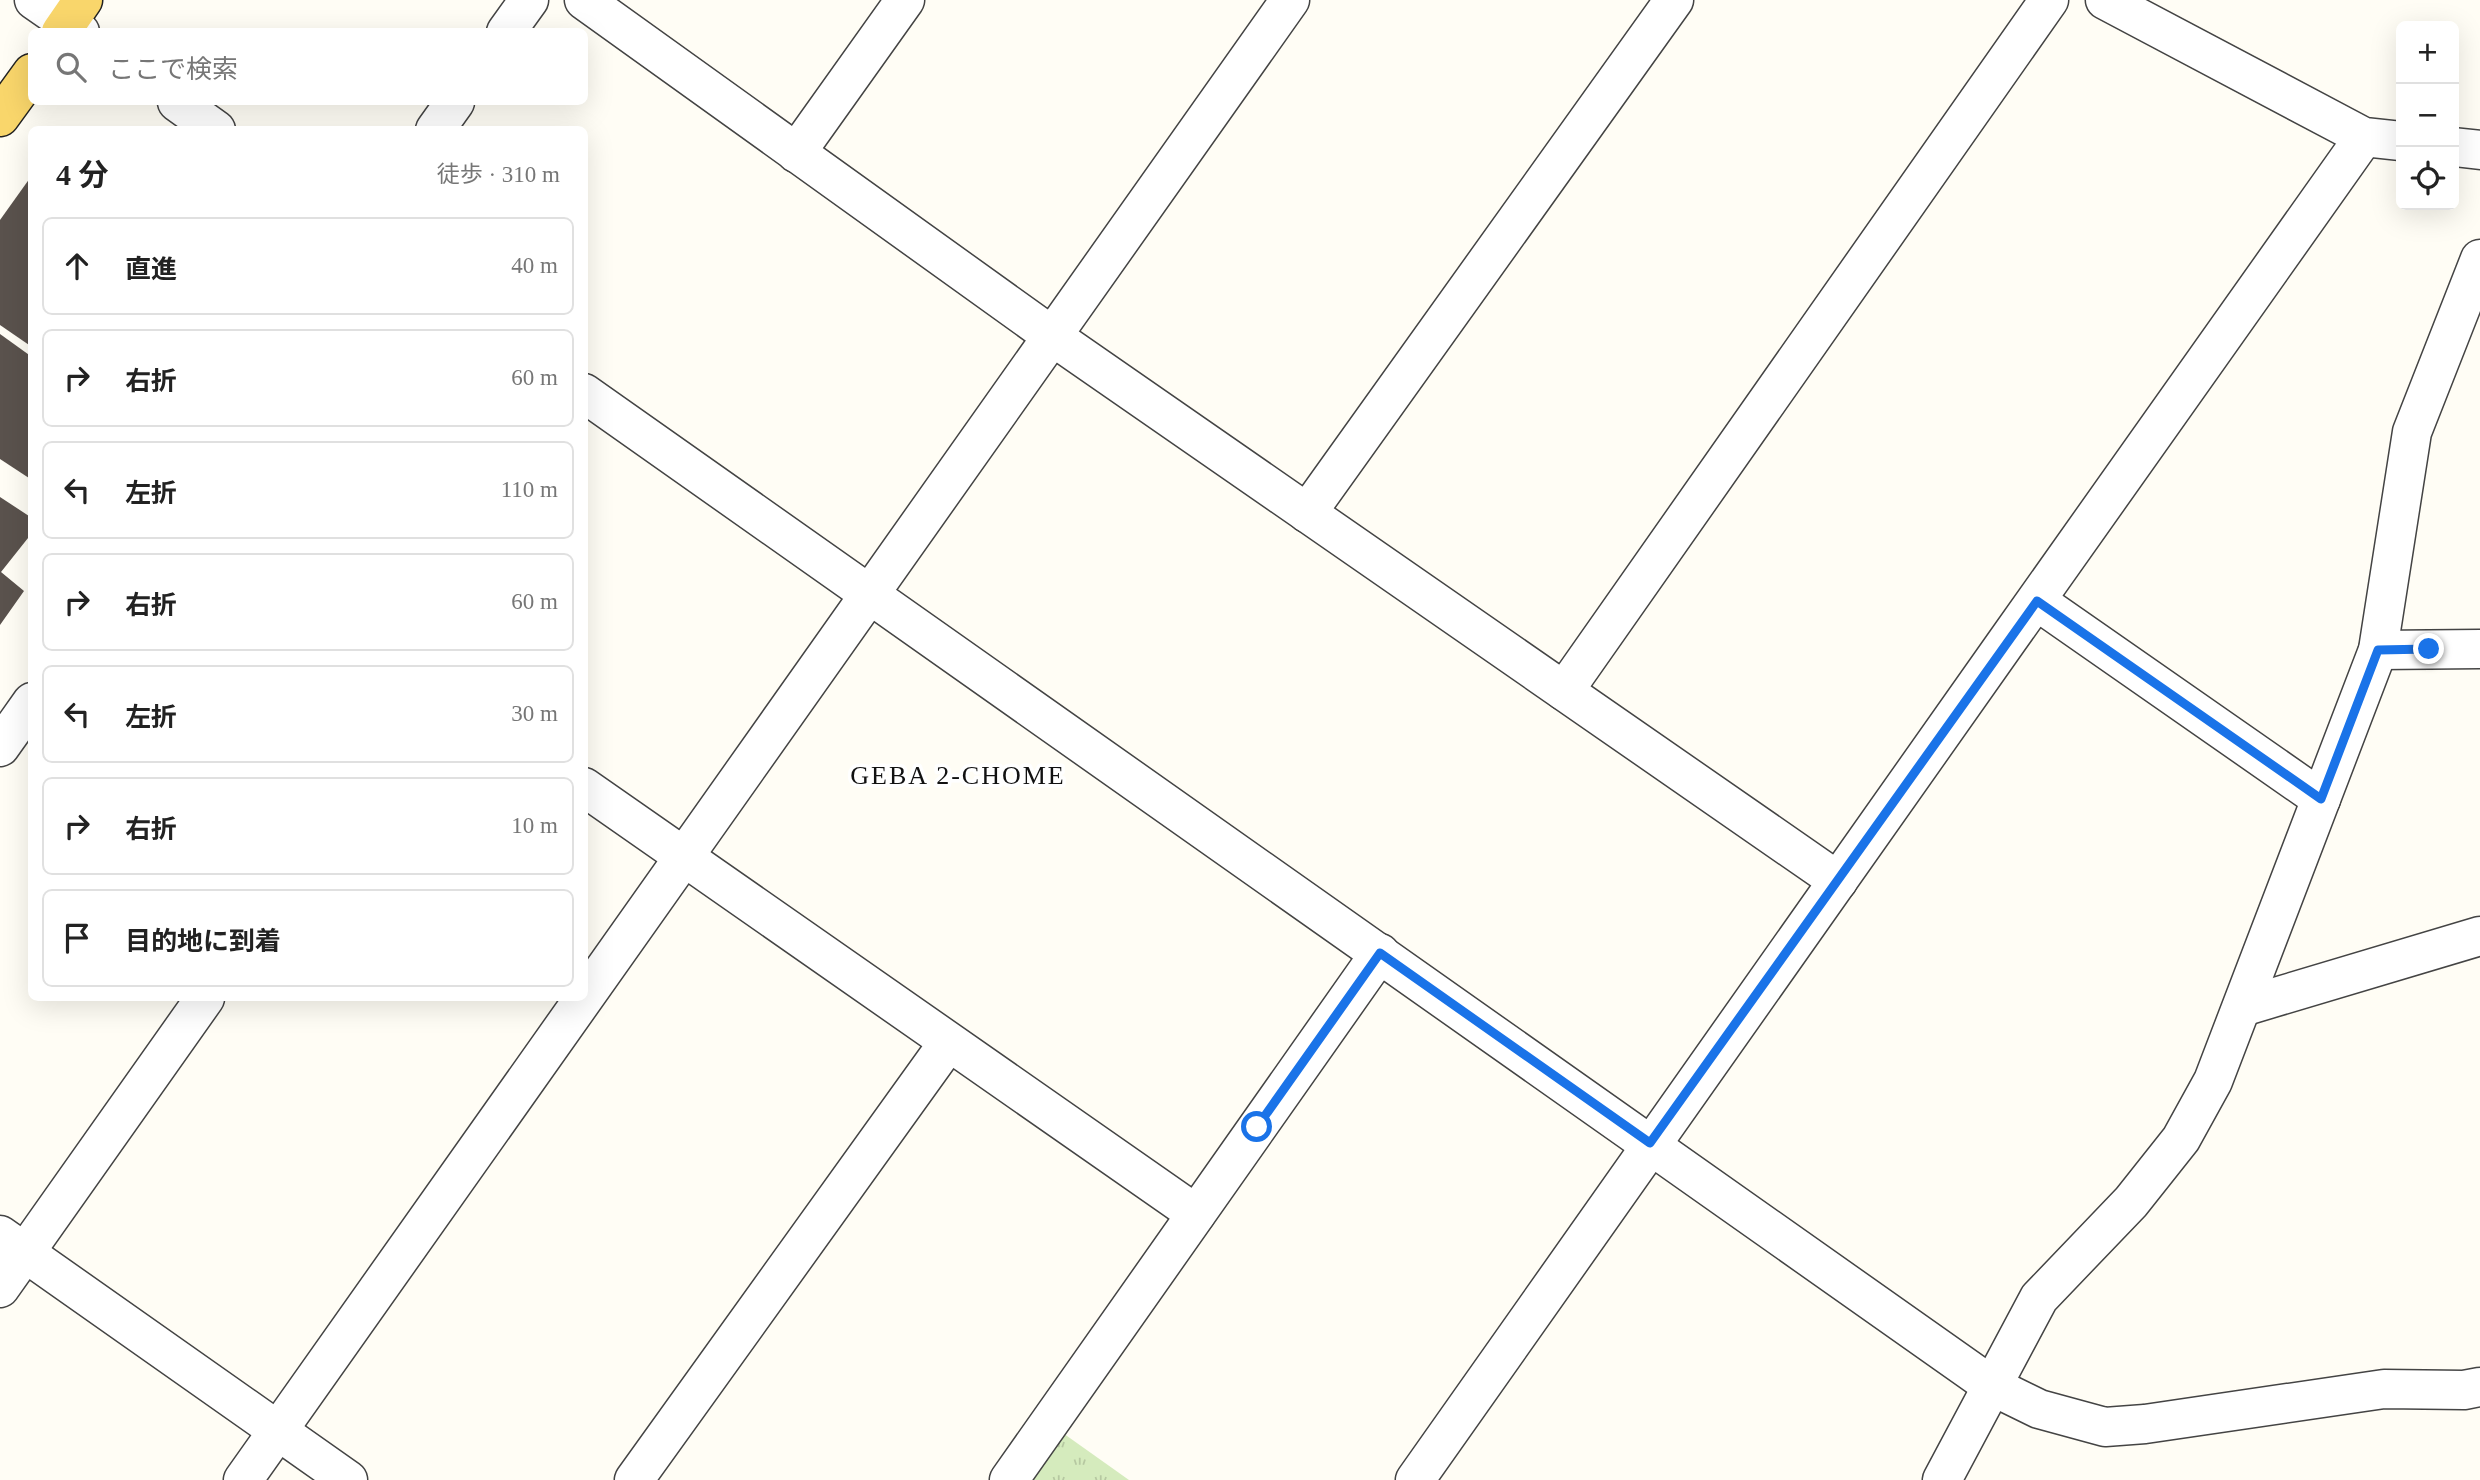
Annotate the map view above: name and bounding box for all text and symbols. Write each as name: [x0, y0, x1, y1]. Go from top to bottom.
map controls: [2396, 21, 2459, 210]
button: +: [2396, 21, 2459, 84]
search box: [28, 28, 588, 105]
icon: search: [52, 48, 90, 86]
text: ここで検索: [108, 55, 238, 84]
button: −: [2396, 84, 2459, 147]
button: locate: [2396, 147, 2459, 210]
text: 4 分: [56, 158, 109, 191]
text: 徒歩 · 310 m: [437, 162, 560, 187]
icon: ahead: [58, 247, 96, 285]
text: 40 m: [511, 253, 558, 278]
text: 直進: [125, 255, 177, 284]
icon: right: [58, 359, 96, 397]
text: 60 m: [511, 365, 558, 390]
text: 右折: [125, 367, 177, 396]
icon: left: [58, 471, 96, 509]
text: 110 m: [501, 477, 558, 502]
text: 左折: [125, 479, 177, 508]
icon: right: [58, 583, 96, 621]
text: 60 m: [511, 589, 558, 614]
text: 右折: [125, 591, 177, 620]
route end: [2413, 633, 2444, 664]
icon: left: [58, 695, 96, 733]
text: 30 m: [511, 701, 558, 726]
text: 左折: [125, 703, 177, 732]
district label: GEBA 2-CHOME: [850, 761, 1066, 790]
icon: right: [58, 807, 96, 845]
text: 10 m: [511, 813, 558, 838]
text: 右折: [125, 815, 177, 844]
icon: arrive: [58, 919, 96, 957]
text: 目的地に到着: [125, 927, 281, 956]
route start: [1241, 1111, 1272, 1142]

